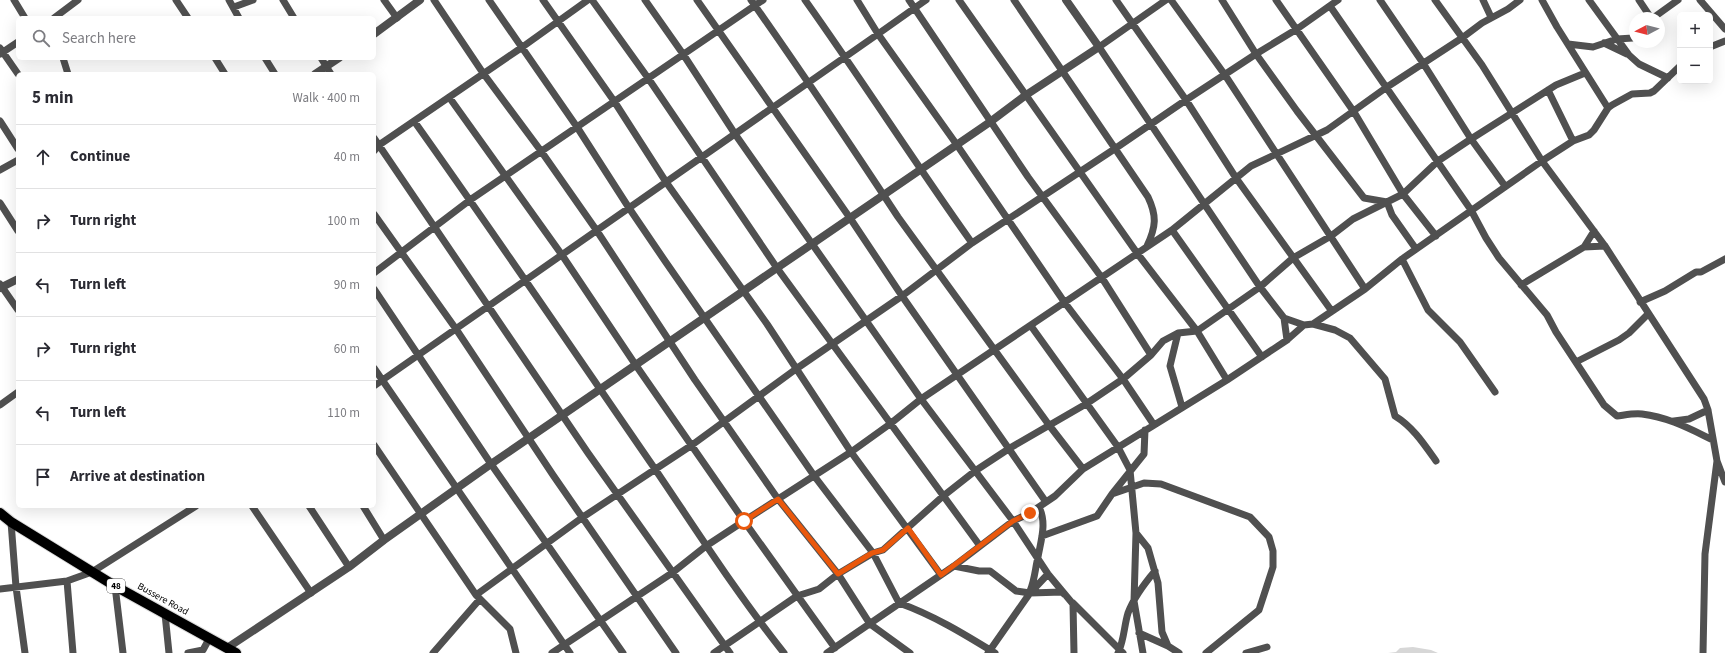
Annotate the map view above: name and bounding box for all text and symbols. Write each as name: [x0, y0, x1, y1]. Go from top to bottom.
north arrow: [1629, 12, 1665, 48]
map controls: [1677, 12, 1713, 84]
button: +: [1677, 12, 1713, 48]
search box: [16, 16, 376, 60]
icon: search: [30, 27, 52, 49]
text: Search here: [62, 28, 136, 49]
button: −: [1677, 48, 1713, 84]
text: 5 min: [32, 86, 73, 110]
text: Walk · 400 m: [292, 89, 360, 107]
icon: ahead: [32, 146, 54, 168]
text: Continue: [70, 146, 130, 167]
text: 40 m: [334, 148, 360, 166]
icon: right: [32, 210, 54, 232]
text: Turn right: [70, 210, 136, 231]
text: 100 m: [327, 212, 360, 230]
icon: left: [32, 274, 54, 296]
text: Turn left: [70, 274, 126, 295]
text: 90 m: [334, 276, 360, 294]
icon: right: [32, 338, 54, 360]
text: Turn right: [70, 338, 136, 359]
text: 60 m: [334, 340, 360, 358]
icon: left: [32, 402, 54, 424]
text: Turn left: [70, 402, 126, 423]
text: 110 m: [327, 404, 360, 422]
icon: arrive: [32, 466, 54, 488]
text: Arrive at destination: [70, 466, 205, 487]
route end: [1021, 504, 1039, 522]
route start: [735, 512, 753, 530]
road number: 48: [107, 579, 125, 593]
street label: Bussere Road: [135, 579, 191, 619]

